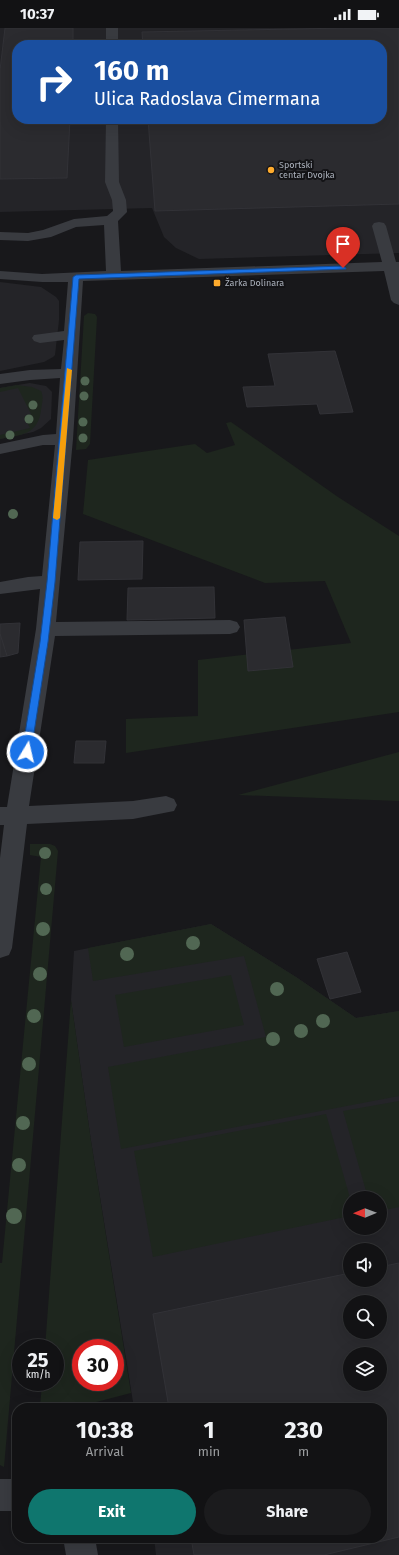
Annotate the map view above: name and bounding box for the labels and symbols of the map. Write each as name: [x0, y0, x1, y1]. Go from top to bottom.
place label: Sportski centar Dvojka: [279, 160, 335, 180]
marker: Sportski centar Dvojka: [266, 165, 276, 175]
pin: [326, 227, 360, 268]
place label: Žarka Dolinara: [225, 277, 284, 288]
marker: Žarka Dolinara: [212, 278, 222, 288]
position arrow: [6, 731, 48, 773]
north arrow: [343, 1191, 387, 1235]
speed limit sign: 30: [72, 1339, 124, 1391]

